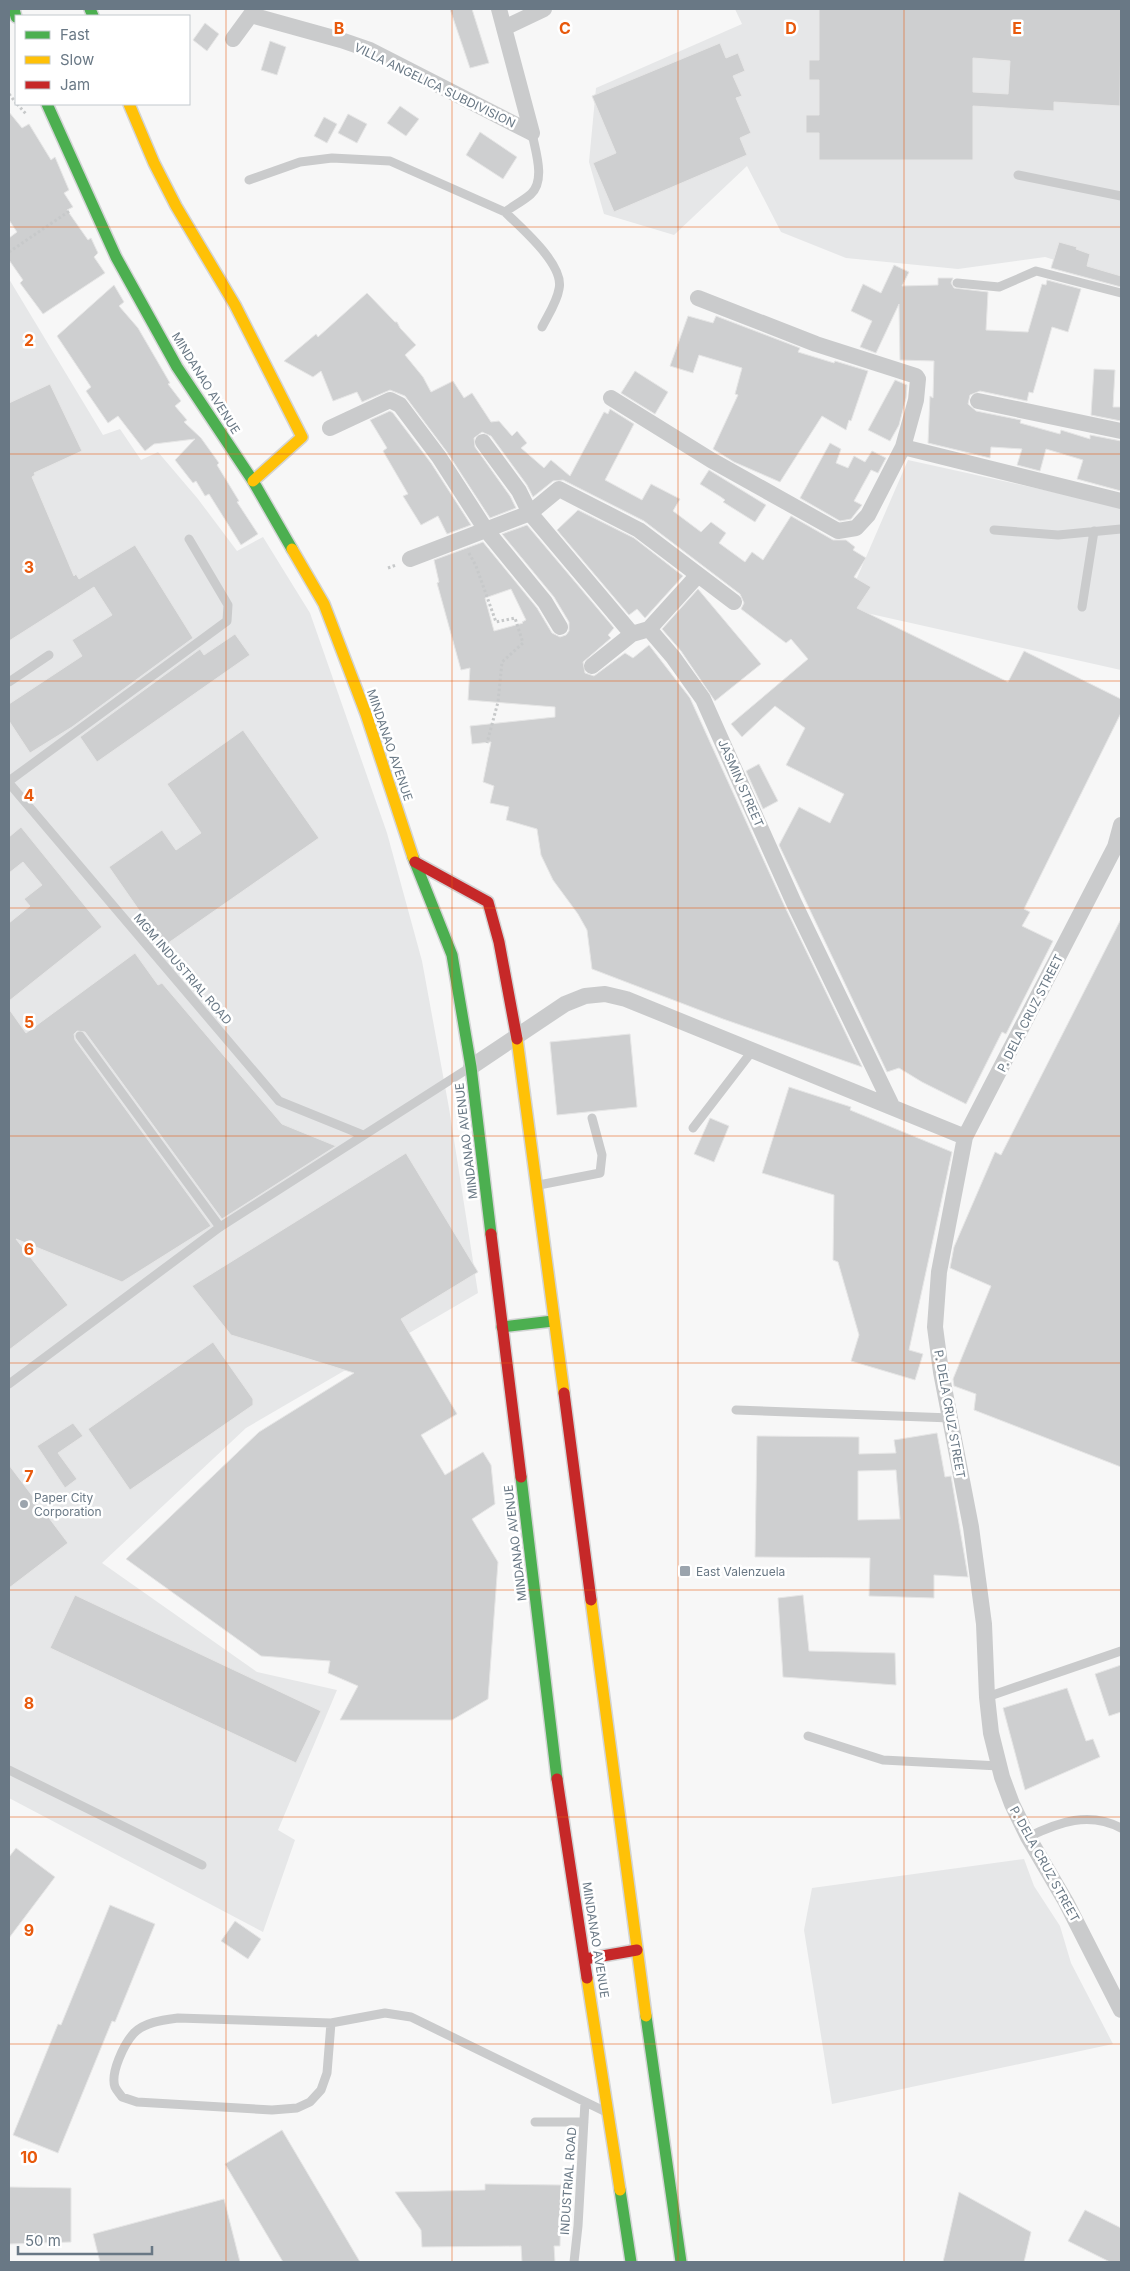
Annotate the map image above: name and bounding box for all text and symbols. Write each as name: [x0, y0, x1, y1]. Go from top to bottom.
legend: [15, 15, 190, 105]
text: B: [334, 18, 344, 38]
text: C: [559, 18, 571, 38]
text: D: [785, 18, 797, 38]
text: E: [1012, 18, 1022, 38]
text: Fast: [60, 25, 90, 44]
street label: VILLA ANGELICA SUBDIVISION: [352, 39, 518, 131]
text: Slow: [60, 50, 94, 69]
text: Jam: [60, 75, 90, 94]
street label: MINDANAO AVENUE: [169, 329, 243, 437]
text: 2: [24, 330, 34, 350]
text: 3: [24, 557, 34, 577]
street label: MINDANAO AVENUE: [364, 687, 416, 803]
street label: JASMIN STREET: [715, 737, 767, 829]
text: 4: [24, 785, 35, 805]
street label: MGM INDUSTRIAL ROAD: [131, 910, 235, 1028]
street label: P. DELA CRUZ STREET: [994, 951, 1066, 1074]
text: 5: [24, 1012, 34, 1032]
street label: MINDANAO AVENUE: [451, 1082, 481, 1200]
text: 6: [24, 1239, 34, 1259]
street label: P. DELA CRUZ STREET: [931, 1349, 969, 1480]
text: 7: [24, 1466, 34, 1486]
street label: MINDANAO AVENUE: [500, 1484, 530, 1602]
place label: Paper City Corporation: [34, 1490, 102, 1519]
marker: Paper City Corporation: [18, 1498, 30, 1510]
marker: East Valenzuela: [678, 1564, 692, 1578]
place label: East Valenzuela: [696, 1564, 785, 1579]
text: 8: [24, 1693, 34, 1713]
street label: P. DELA CRUZ STREET: [1007, 1803, 1083, 1925]
street label: MINDANAO AVENUE: [579, 1881, 613, 1999]
text: 9: [24, 1920, 34, 1940]
street label: INDUSTRIAL ROAD: [557, 2127, 579, 2235]
text: 10: [20, 2147, 38, 2167]
scale bar: [18, 2224, 151, 2256]
text: 50 m: [25, 2231, 61, 2250]

